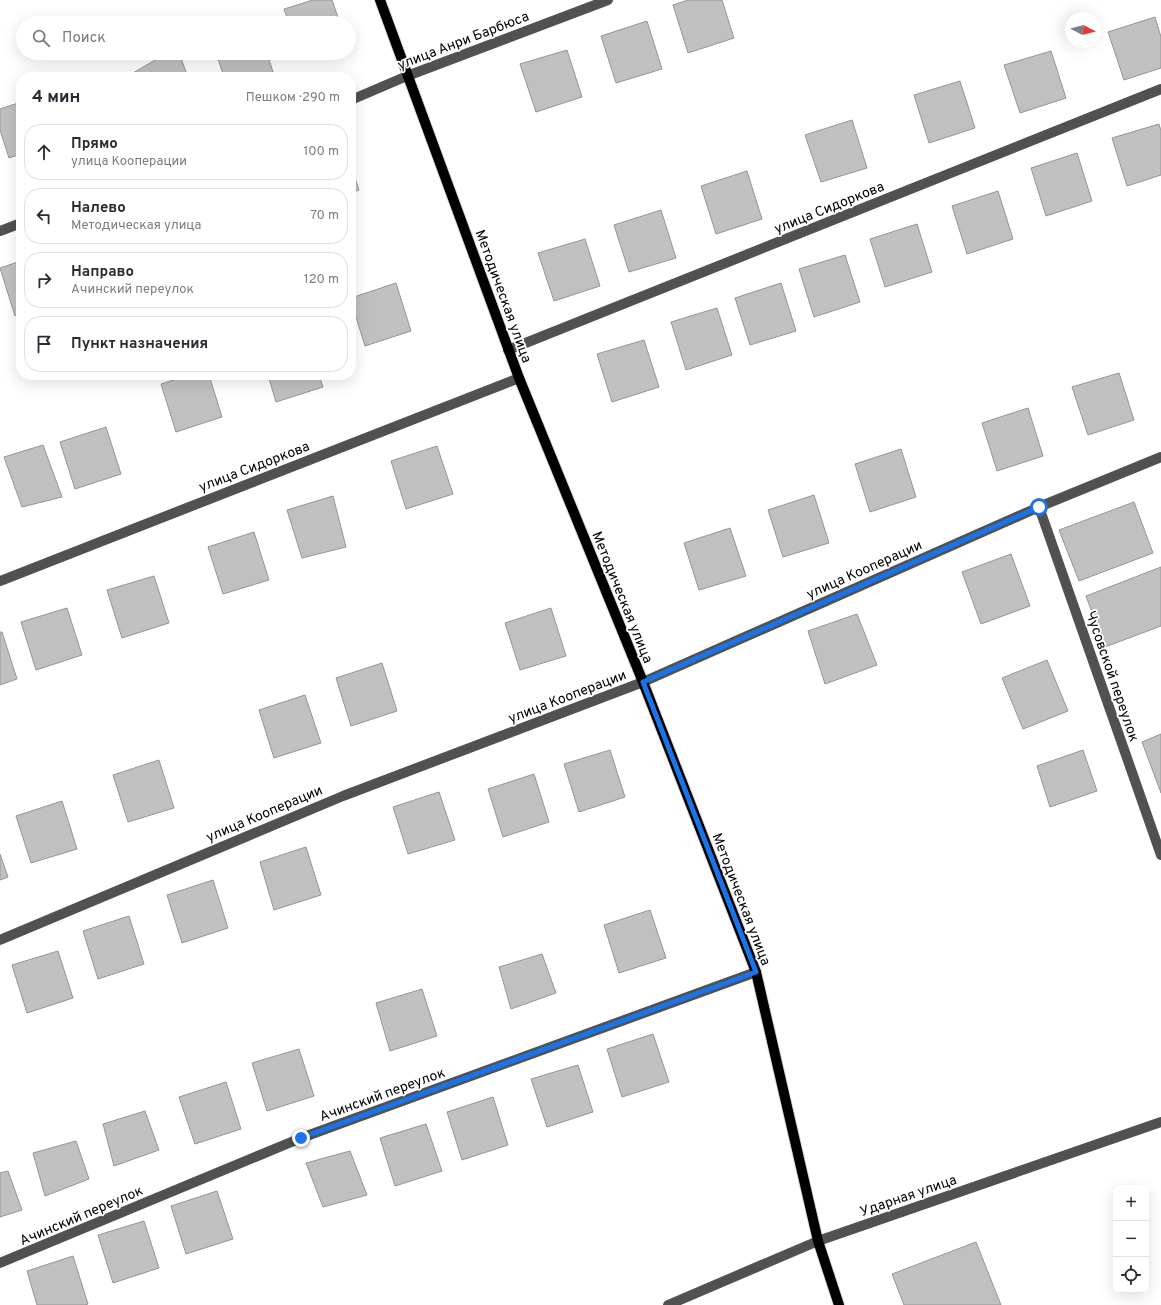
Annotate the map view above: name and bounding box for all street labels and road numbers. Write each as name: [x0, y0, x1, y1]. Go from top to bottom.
street label: улица Анри Барбюса: [395, 8, 532, 74]
street label: улица Сидоркова: [772, 179, 887, 238]
street label: Методическая улица: [471, 228, 535, 365]
street label: улица Сидоркова: [197, 438, 312, 496]
street label: Методическая улица: [587, 529, 656, 666]
street label: улица Кооперации: [804, 537, 925, 604]
street label: Чусовской переулок: [1081, 609, 1142, 744]
street label: улица Кооперации: [506, 667, 629, 728]
street label: улица Кооперации: [204, 782, 325, 847]
street label: Методическая улица: [708, 831, 774, 968]
street label: Ачинский переулок: [317, 1065, 448, 1126]
street label: Ударная улица: [858, 1172, 959, 1221]
street label: Ачинский переулок: [17, 1183, 146, 1250]

